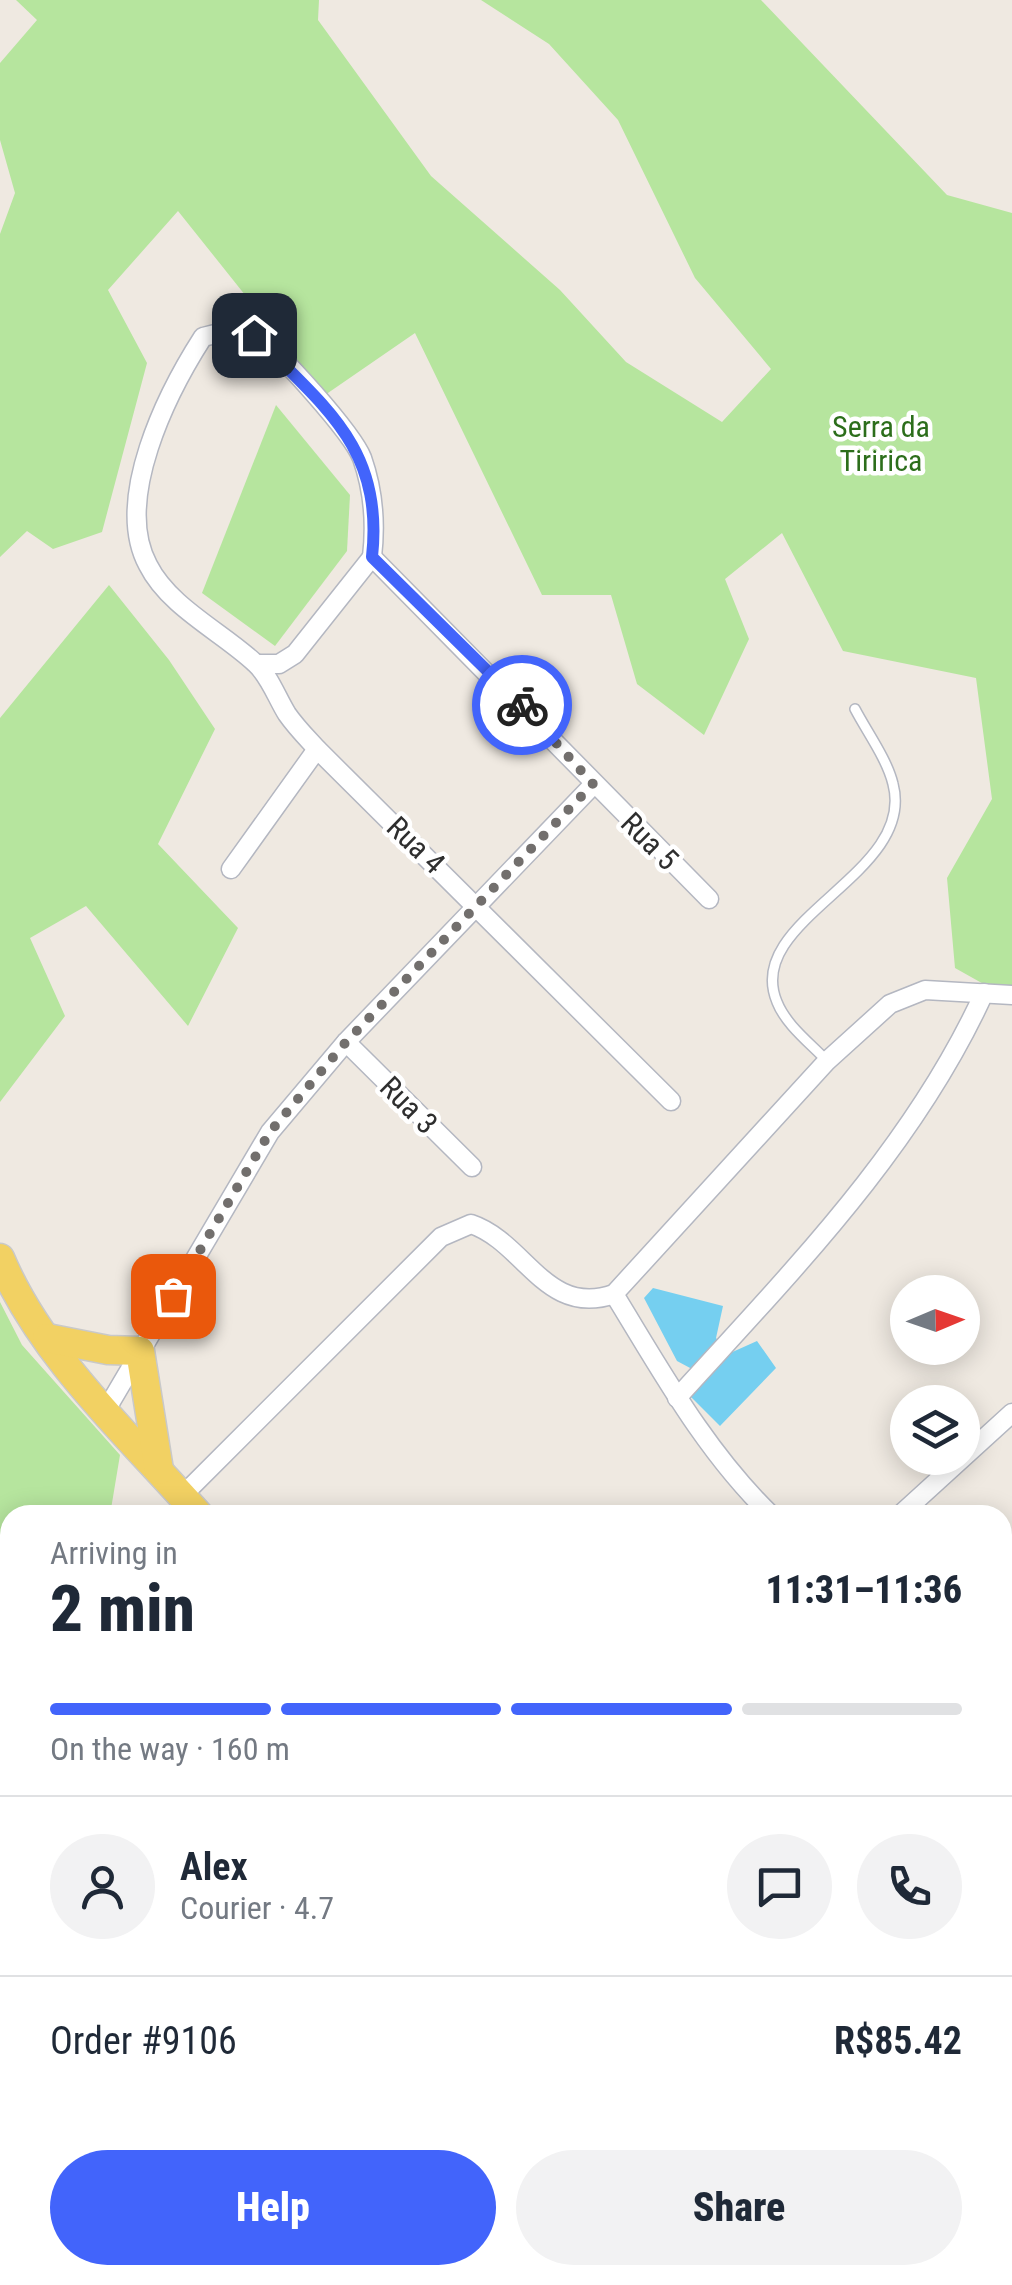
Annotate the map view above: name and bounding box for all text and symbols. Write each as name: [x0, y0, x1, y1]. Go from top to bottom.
pin: [212, 293, 297, 378]
icon: home: [227, 308, 282, 363]
park label: Serra da Tiririca: [832, 409, 930, 478]
courier: [472, 655, 572, 755]
icon: bike: [495, 678, 550, 733]
street label: Rua 5: [614, 805, 686, 877]
street label: Rua 4: [380, 809, 452, 881]
street label: Rua 3: [373, 1069, 445, 1141]
pin: [131, 1254, 216, 1339]
icon: bag: [146, 1269, 201, 1324]
north arrow: [890, 1275, 980, 1365]
map controls: [890, 1275, 980, 1475]
button: layers: [890, 1385, 980, 1475]
text: Arriving in: [50, 1534, 178, 1572]
text: 11:31–11:36: [765, 1568, 962, 1612]
text: 2 min: [50, 1571, 195, 1647]
text: On the way · 160 m: [50, 1730, 290, 1768]
button: person: [50, 1834, 155, 1939]
button: chat: [727, 1834, 832, 1939]
button: phone: [857, 1834, 962, 1939]
text: Alex: [180, 1845, 248, 1889]
text: Courier · 4.7: [180, 1889, 334, 1927]
text: Order #9106: [50, 2019, 237, 2063]
text: R$85.42: [834, 2019, 962, 2063]
button: Help: [50, 2150, 496, 2265]
button: Share: [516, 2150, 962, 2265]

